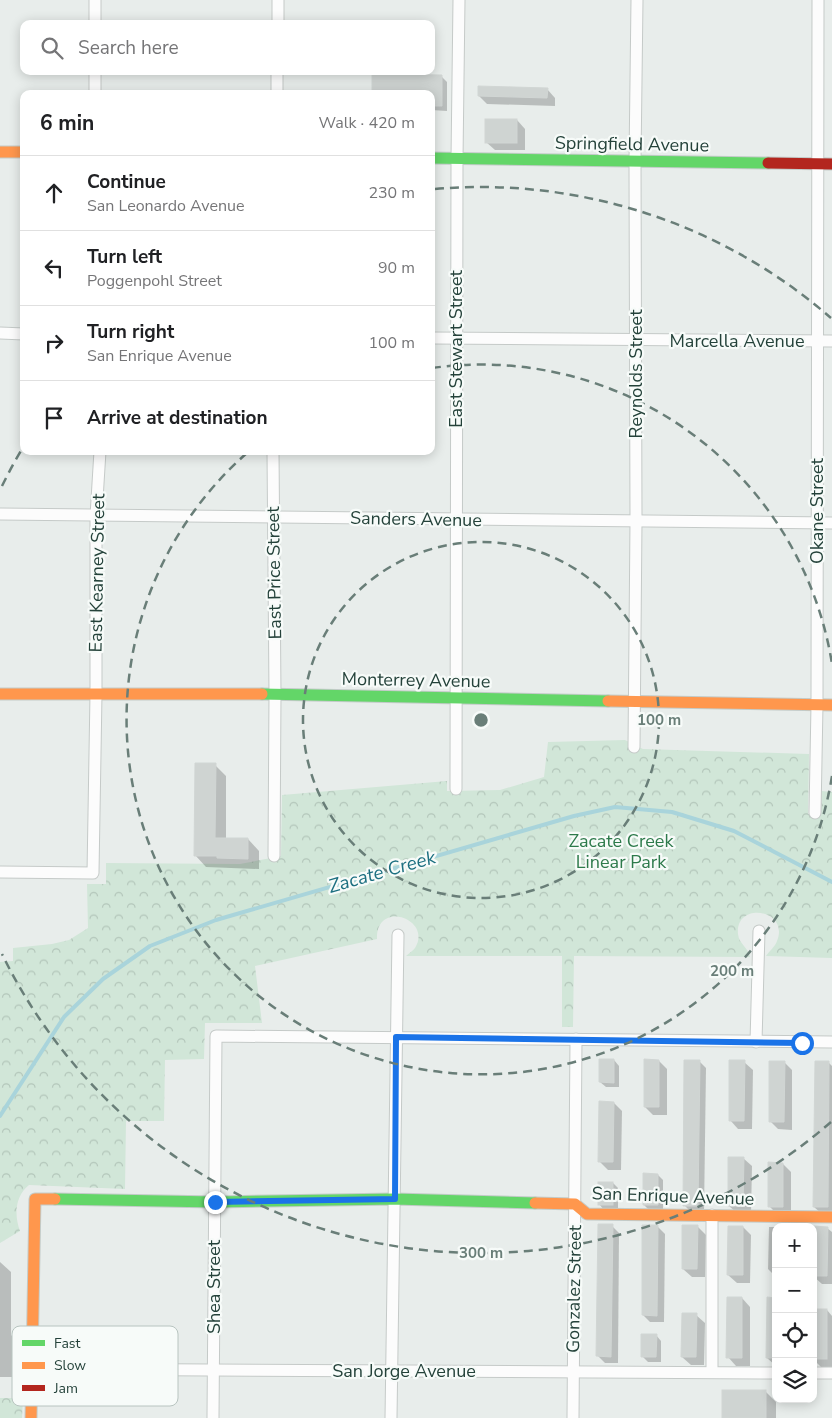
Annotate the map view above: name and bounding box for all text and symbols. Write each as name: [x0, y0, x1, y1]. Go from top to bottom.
search box: [20, 20, 435, 75]
icon: search: [38, 34, 66, 62]
text: Search here: [78, 35, 179, 61]
text: 6 min: [40, 109, 94, 137]
text: Walk · 420 m: [319, 112, 415, 134]
street label: Springfield Avenue: [555, 131, 709, 157]
text: Continue: [87, 169, 166, 195]
icon: ahead: [40, 179, 68, 207]
text: 230 m: [368, 182, 415, 204]
text: San Leonardo Avenue: [87, 195, 245, 217]
text: Turn left: [87, 244, 162, 270]
icon: left: [40, 254, 68, 282]
text: 90 m: [378, 257, 415, 279]
text: Poggenpohl Street: [87, 270, 222, 292]
street label: East Stewart Street: [444, 270, 468, 428]
street label: Reynolds Street: [624, 309, 648, 438]
text: Turn right: [87, 319, 174, 345]
icon: right: [40, 329, 68, 357]
street label: Marcella Avenue: [669, 329, 805, 353]
text: 100 m: [368, 332, 415, 354]
text: San Enrique Avenue: [87, 345, 232, 367]
icon: arrive: [40, 404, 68, 432]
text: Arrive at destination: [87, 405, 268, 431]
street label: Okane Street: [805, 457, 829, 564]
street label: East Kearney Street: [84, 493, 110, 653]
street label: East Price Street: [261, 506, 287, 640]
street label: Sanders Avenue: [350, 506, 482, 532]
street label: Monterrey Avenue: [341, 667, 491, 693]
text: 100 m: [637, 710, 681, 730]
centre of rings: [472, 711, 490, 729]
park label: Zacate Creek Linear Park: [569, 829, 674, 874]
water label: Zacate Creek: [325, 844, 439, 900]
text: 200 m: [710, 961, 754, 981]
route start: [791, 1032, 814, 1055]
street label: San Enrique Avenue: [591, 1181, 755, 1211]
route end: [204, 1191, 227, 1214]
map controls: [772, 1223, 817, 1403]
button: +: [772, 1223, 817, 1268]
street label: Gonzalez Street: [561, 1224, 587, 1353]
street label: Shea Street: [202, 1239, 226, 1334]
text: 300 m: [459, 1243, 503, 1263]
button: −: [772, 1268, 817, 1313]
button: locate: [772, 1313, 817, 1358]
legend: [12, 1326, 178, 1406]
text: Fast: [54, 1334, 80, 1353]
text: Slow: [54, 1356, 86, 1375]
button: layers: [772, 1358, 817, 1403]
street label: San Jorge Avenue: [332, 1359, 476, 1383]
text: Jam: [53, 1379, 78, 1398]

